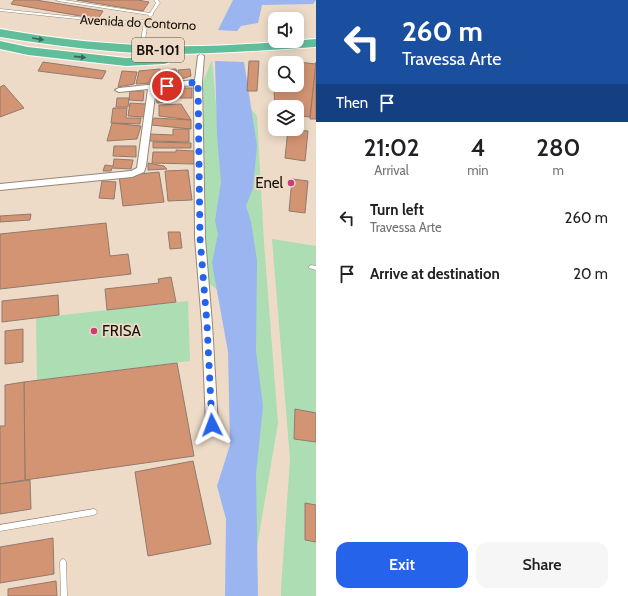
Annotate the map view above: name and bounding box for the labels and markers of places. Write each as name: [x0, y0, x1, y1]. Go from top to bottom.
pin: [150, 69, 184, 103]
place label: Enel: [255, 174, 283, 192]
marker: Enel: [286, 178, 296, 188]
place label: FRISA: [102, 322, 141, 340]
marker: FRISA: [89, 326, 99, 336]

